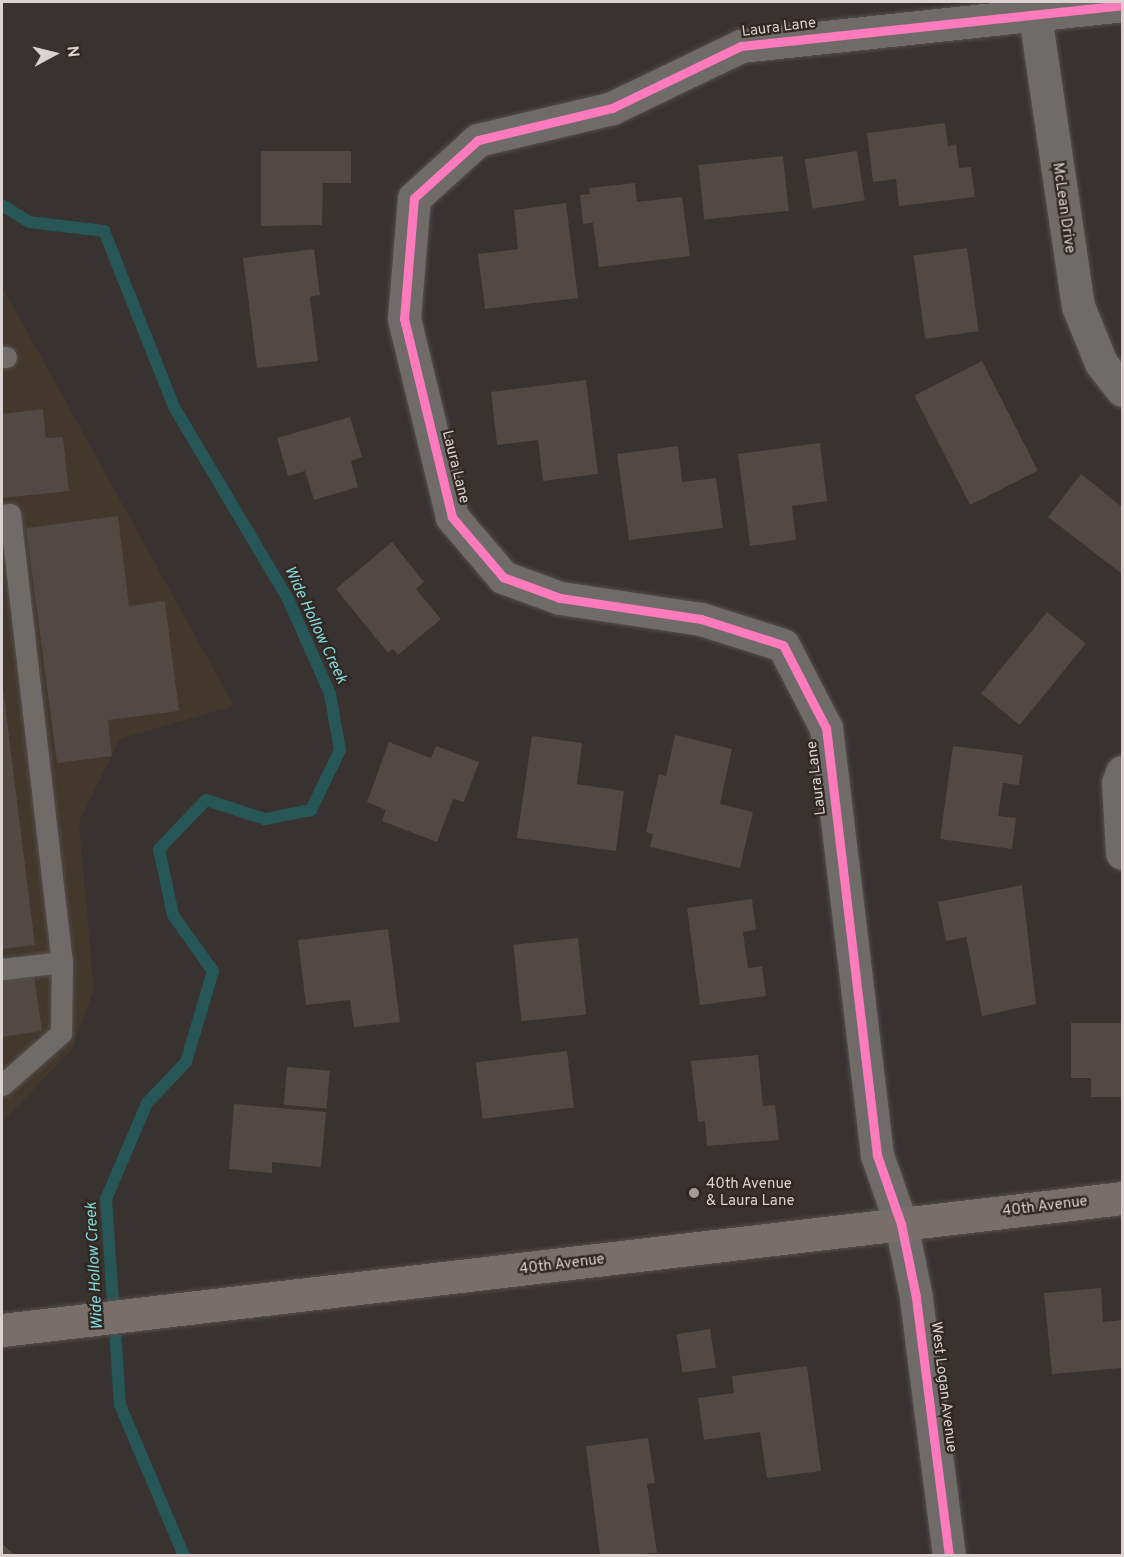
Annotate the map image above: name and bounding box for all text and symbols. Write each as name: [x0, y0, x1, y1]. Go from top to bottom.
street label: Laura Lane: [741, 14, 817, 42]
north arrow: [24, 24, 84, 84]
text: N: [61, 45, 82, 59]
street label: McLean Drive: [1048, 161, 1078, 255]
street label: Laura Lane: [437, 428, 473, 506]
water label: Wide Hollow Creek: [279, 563, 351, 687]
street label: Laura Lane: [803, 740, 831, 816]
place label: 40th Avenue & Laura Lane: [706, 1175, 795, 1210]
marker: 40th Avenue & Laura Lane: [687, 1186, 701, 1200]
street label: 40th Avenue: [1001, 1193, 1089, 1221]
water label: Wide Hollow Creek: [82, 1202, 108, 1330]
street label: 40th Avenue: [518, 1251, 606, 1279]
street label: West Logan Avenue: [926, 1320, 960, 1454]

